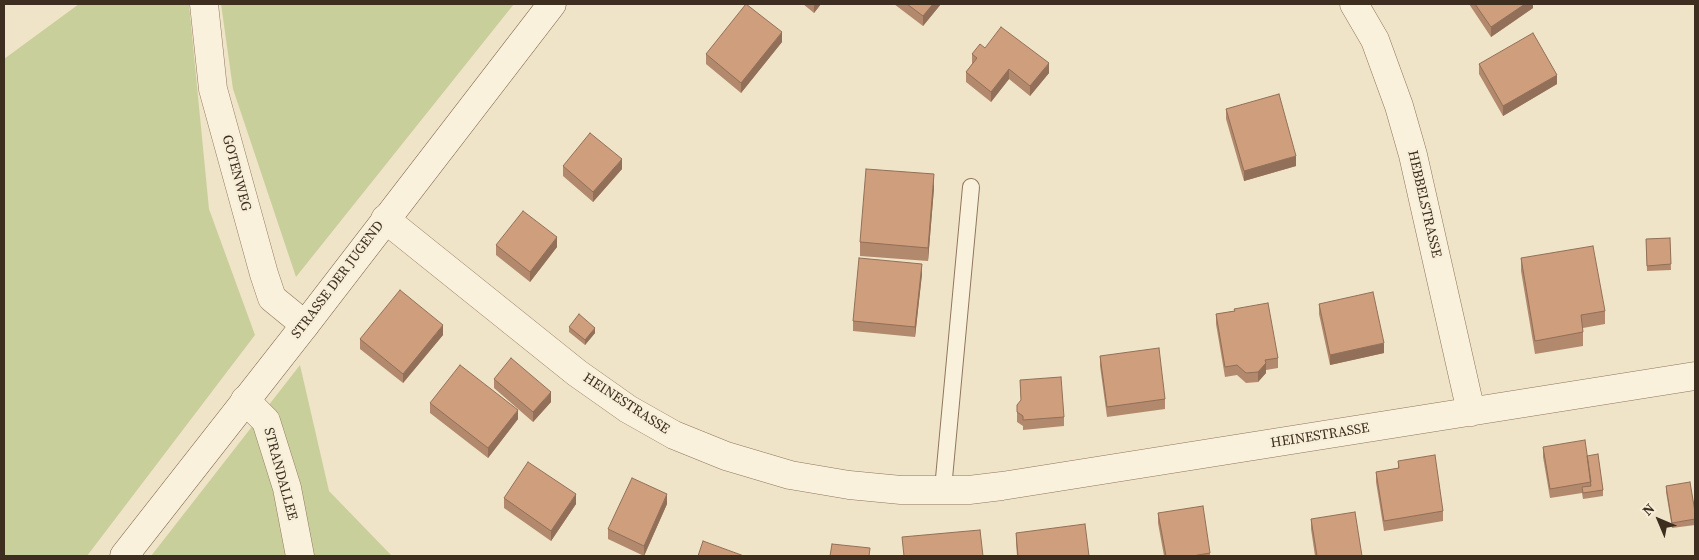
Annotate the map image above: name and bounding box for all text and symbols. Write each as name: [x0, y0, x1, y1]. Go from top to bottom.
street label: GOTENWEG: [218, 133, 254, 213]
street label: HEBBELSTRASSE: [1404, 149, 1444, 259]
street label: STRASSE DER JUGEND: [288, 218, 388, 342]
street label: HEINESTRASSE: [580, 370, 672, 438]
street label: HEINESTRASSE: [1269, 420, 1371, 452]
street label: STRANDALLEE: [260, 426, 300, 522]
north arrow: [1634, 495, 1684, 545]
text: N: [1638, 499, 1659, 520]

